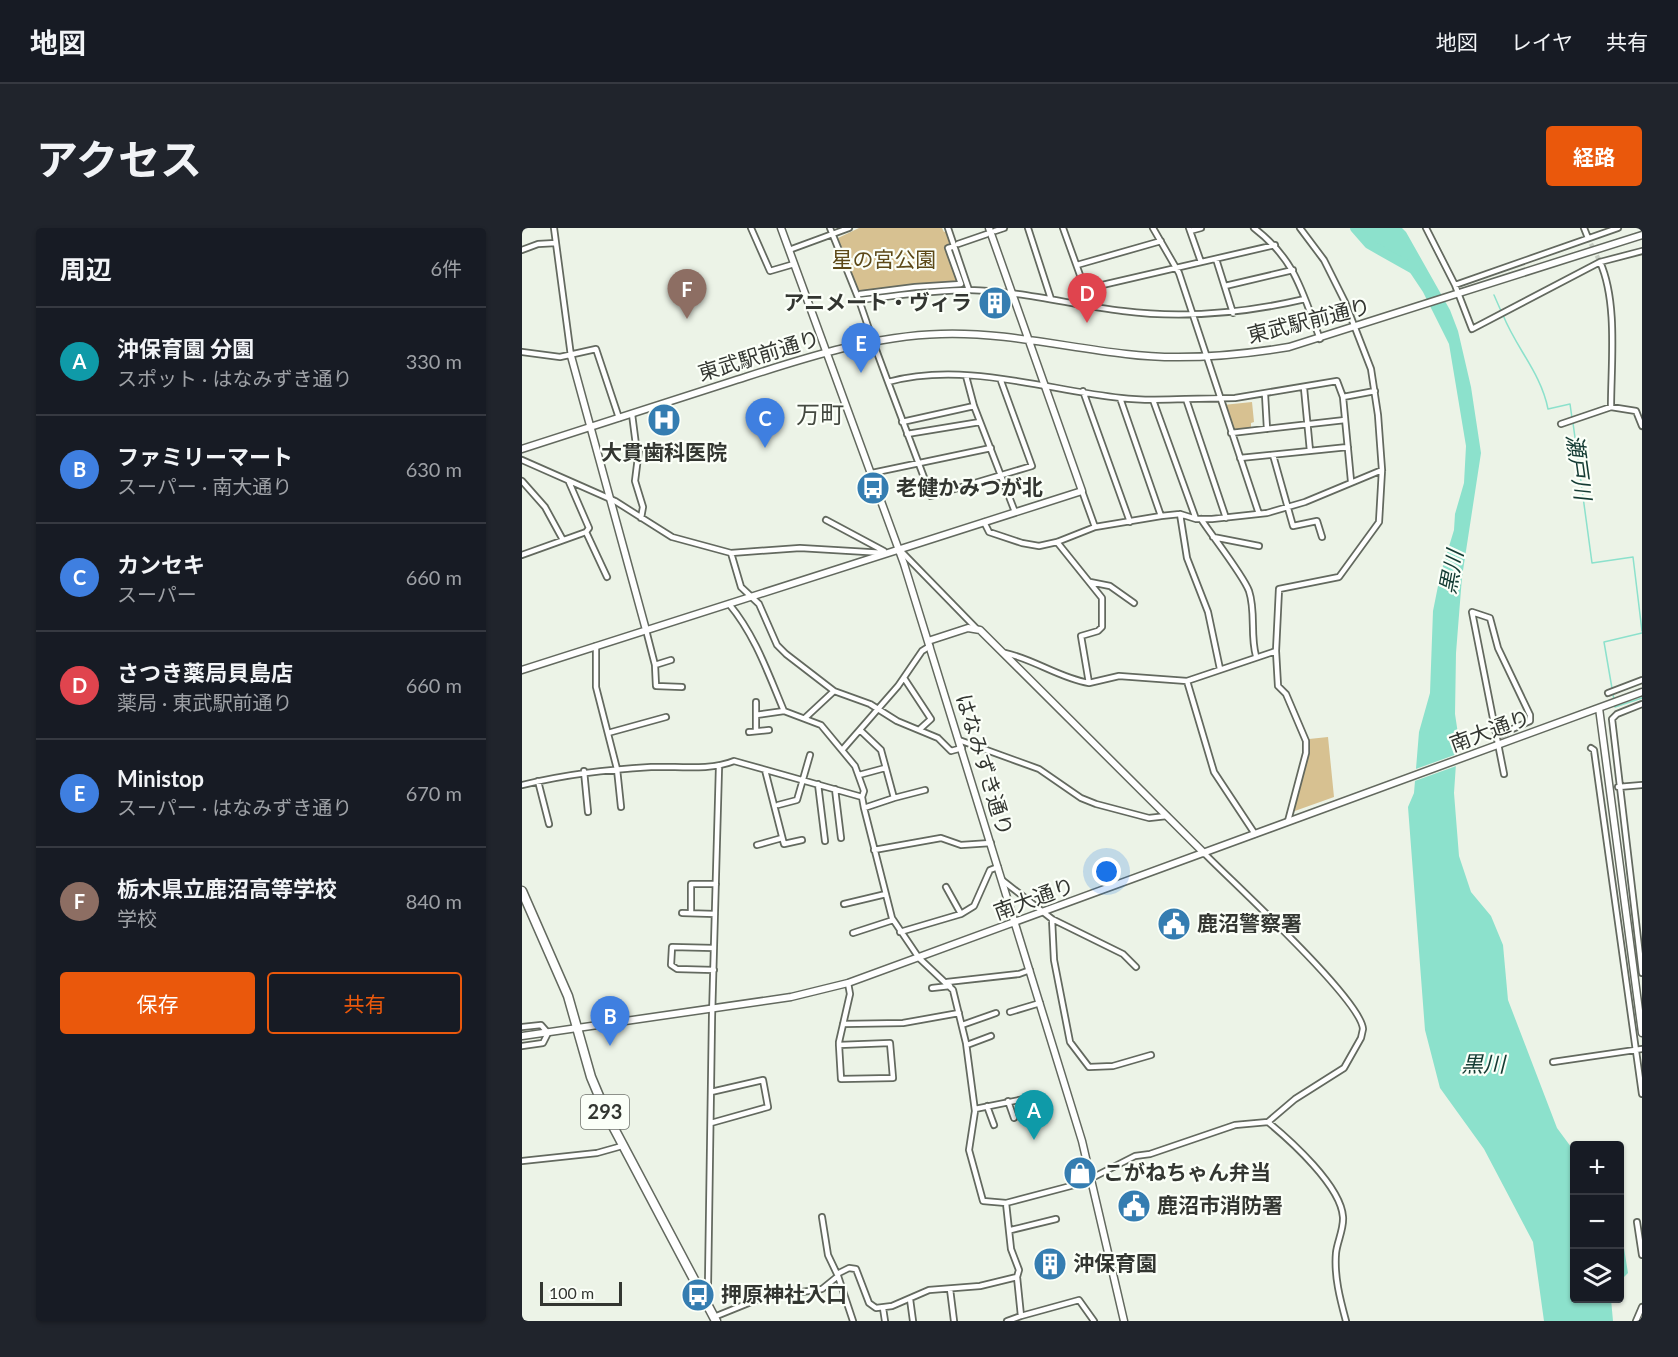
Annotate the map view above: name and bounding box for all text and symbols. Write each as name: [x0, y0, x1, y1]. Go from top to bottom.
text: 地図: [30, 25, 86, 59]
text: 地図: [1436, 29, 1478, 54]
text: レイヤ: [1511, 29, 1573, 54]
text: 共有: [1606, 29, 1648, 54]
button: 経路: [1546, 126, 1642, 186]
text: アクセス: [36, 134, 202, 184]
park label: 星の宮公園: [832, 246, 937, 271]
text: 周辺: [60, 253, 112, 285]
text: 6件: [430, 256, 462, 280]
pin: F: [668, 270, 706, 319]
pin: D: [1068, 274, 1106, 323]
building icon: アニメート・ヴィラ: [977, 285, 1013, 321]
place label: アニメート・ヴィラ: [783, 289, 972, 314]
street label: 東武駅前通り: [1244, 292, 1373, 347]
street label: 東武駅前通り: [695, 324, 822, 385]
pin: E: [842, 324, 880, 373]
text: 沖保育園 分園: [117, 335, 254, 362]
text: A: [73, 349, 86, 373]
text: 330 m: [406, 349, 462, 373]
text: スポット · はなみずき通り: [117, 366, 352, 390]
pin: C: [746, 398, 784, 448]
district label: 万町: [796, 399, 844, 428]
hospital icon: 大貫歯科医院: [646, 402, 682, 438]
water label: 瀬戸川: [1562, 432, 1598, 503]
place label: 大貫歯科医院: [601, 439, 727, 464]
text: ファミリーマート: [117, 443, 293, 470]
text: B: [73, 457, 86, 481]
text: 630 m: [406, 457, 462, 481]
bus stop icon: 老健かみつが北: [855, 470, 891, 506]
text: スーパー · 南大通り: [117, 474, 292, 498]
place label: 老健かみつが北: [896, 474, 1043, 499]
water label: 黒川: [1433, 546, 1468, 596]
text: カンセキ: [117, 551, 205, 578]
text: C: [73, 565, 86, 589]
text: 660 m: [406, 565, 462, 589]
text: スーパー: [117, 582, 197, 606]
text: さつき薬局貝島店: [117, 659, 293, 686]
text: D: [72, 673, 87, 697]
text: 660 m: [406, 673, 462, 697]
text: 薬局 · 東武駅前通り: [117, 690, 292, 714]
street label: はなみずき通り: [952, 691, 1019, 839]
street label: 南大通り: [1446, 703, 1533, 756]
text: Ministop: [117, 765, 204, 792]
text: E: [74, 781, 85, 805]
text: 670 m: [406, 781, 462, 805]
text: スーパー · はなみずき通り: [117, 795, 352, 819]
your location: [1092, 857, 1121, 886]
street label: 南大通り: [990, 871, 1077, 924]
text: 栃木県立鹿沼高等学校: [117, 875, 337, 902]
text: F: [74, 889, 85, 913]
text: 840 m: [406, 889, 462, 913]
text: 学校: [117, 906, 157, 930]
public building icon: 鹿沼警察署: [1156, 906, 1192, 942]
place label: 鹿沼警察署: [1197, 910, 1302, 935]
button: 保存: [60, 972, 255, 1034]
button: 共有: [267, 972, 462, 1034]
pin: B: [590, 996, 629, 1046]
water label: 黒川: [1461, 1050, 1507, 1077]
pin: A: [1014, 1090, 1054, 1140]
road number: 293: [581, 1095, 629, 1129]
map controls: [1570, 1141, 1624, 1303]
button: +: [1570, 1141, 1624, 1195]
shop icon: こがねちゃん弁当: [1062, 1155, 1098, 1191]
place label: こがねちゃん弁当: [1103, 1159, 1271, 1184]
public building icon: 鹿沼市消防署: [1116, 1188, 1152, 1224]
place label: 鹿沼市消防署: [1157, 1192, 1283, 1217]
button: −: [1570, 1195, 1624, 1249]
building icon: 沖保育園: [1032, 1246, 1068, 1282]
button: layers: [1570, 1249, 1624, 1303]
place label: 沖保育園: [1073, 1250, 1157, 1275]
bus stop icon: 押原神社入口: [680, 1277, 716, 1313]
scale bar: [540, 1279, 622, 1306]
place label: 押原神社入口: [721, 1281, 847, 1306]
text: 100 m: [549, 1283, 594, 1302]

